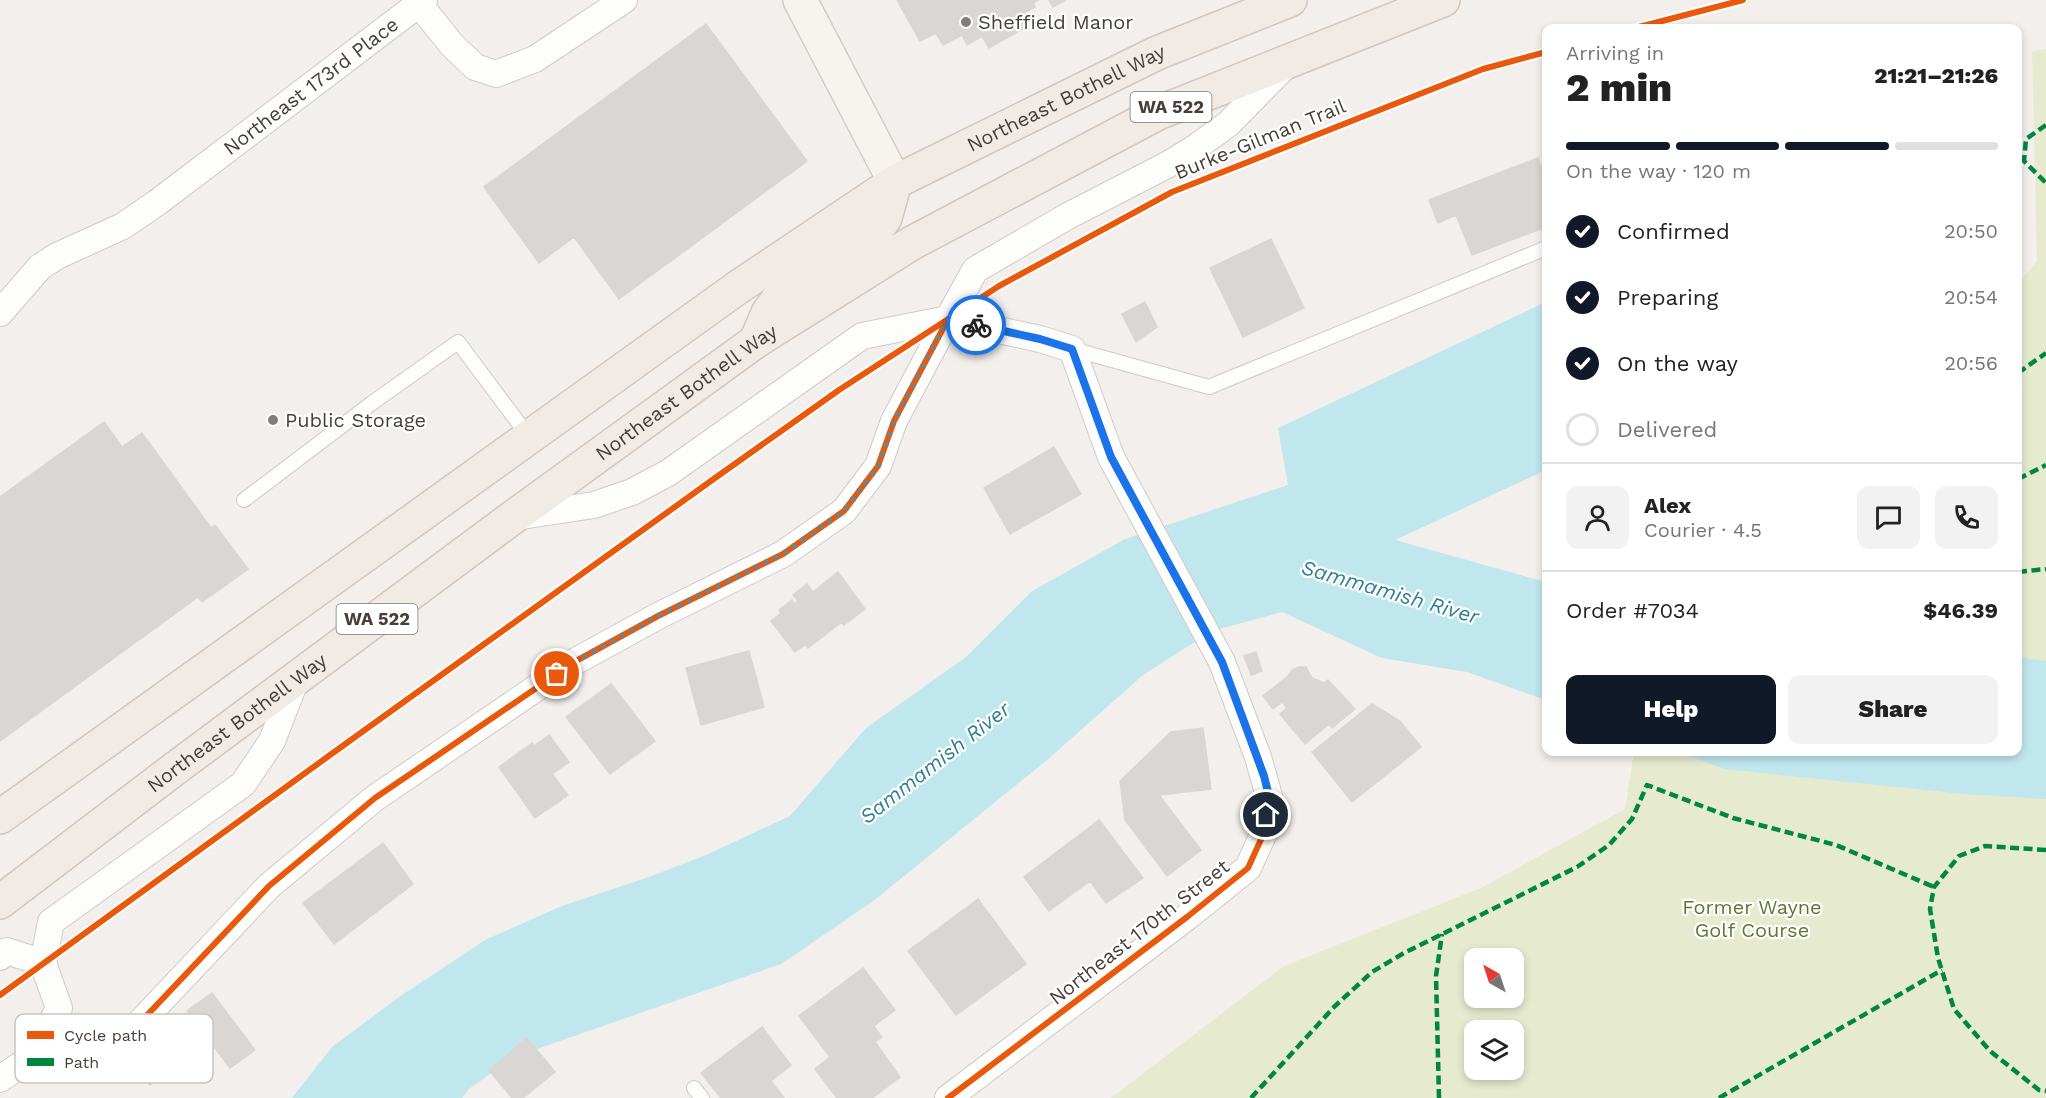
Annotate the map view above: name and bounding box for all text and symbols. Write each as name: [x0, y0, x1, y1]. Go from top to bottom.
place label: Sheffield Manor: [978, 10, 1134, 34]
street label: Northeast 173rd Place: [219, 12, 403, 160]
marker: Sheffield Manor: [959, 15, 973, 29]
street label: Northeast Bothell Way: [963, 39, 1169, 157]
text: Arriving in: [1566, 41, 1664, 65]
text: 21:21–21:26: [1874, 63, 1998, 88]
text: 2 min: [1566, 65, 1672, 110]
road number: WA 522: [1130, 92, 1212, 122]
street label: Burke-Gilman Trail: [1171, 94, 1349, 184]
text: On the way · 120 m: [1566, 159, 1751, 183]
icon: check: [1566, 215, 1599, 248]
text: Confirmed: [1617, 219, 1730, 244]
text: 20:50: [1944, 219, 1998, 243]
icon: check: [1566, 281, 1599, 314]
text: Preparing: [1617, 285, 1718, 310]
text: 20:54: [1944, 285, 1998, 309]
courier: [946, 295, 1006, 355]
icon: bike: [960, 309, 993, 342]
street label: Northeast Bothell Way: [591, 318, 782, 466]
icon: check: [1566, 347, 1599, 380]
text: On the way: [1617, 351, 1738, 376]
text: 20:56: [1944, 351, 1998, 375]
place label: Public Storage: [285, 408, 426, 432]
marker: Public Storage: [266, 413, 280, 427]
text: Delivered: [1617, 417, 1717, 442]
button: person: [1566, 486, 1629, 549]
button: chat: [1857, 486, 1920, 549]
button: phone: [1935, 486, 1998, 549]
text: Alex: [1644, 493, 1691, 518]
text: Courier · 4.5: [1644, 518, 1762, 542]
water label: Sammamish River: [1299, 554, 1483, 629]
text: Order #7034: [1566, 598, 1699, 623]
text: $46.39: [1923, 598, 1998, 623]
road number: WA 522: [336, 604, 418, 634]
street label: Northeast Bothell Way: [142, 648, 332, 798]
pin: [531, 648, 582, 699]
icon: bag: [540, 657, 573, 690]
button: Help: [1566, 675, 1776, 744]
button: Share: [1788, 675, 1998, 744]
water label: Sammamish River: [855, 696, 1015, 829]
pin: [1240, 789, 1291, 840]
icon: home: [1249, 798, 1282, 831]
street label: Northeast 170th Street: [1044, 854, 1234, 1010]
park label: Former Wayne Golf Course: [1682, 895, 1822, 942]
north arrow: [1464, 948, 1524, 1008]
map controls: [1464, 948, 1524, 1080]
legend: [15, 1014, 213, 1083]
button: layers: [1464, 1020, 1524, 1080]
text: Cycle path: [64, 1026, 147, 1045]
text: Path: [64, 1053, 99, 1072]

